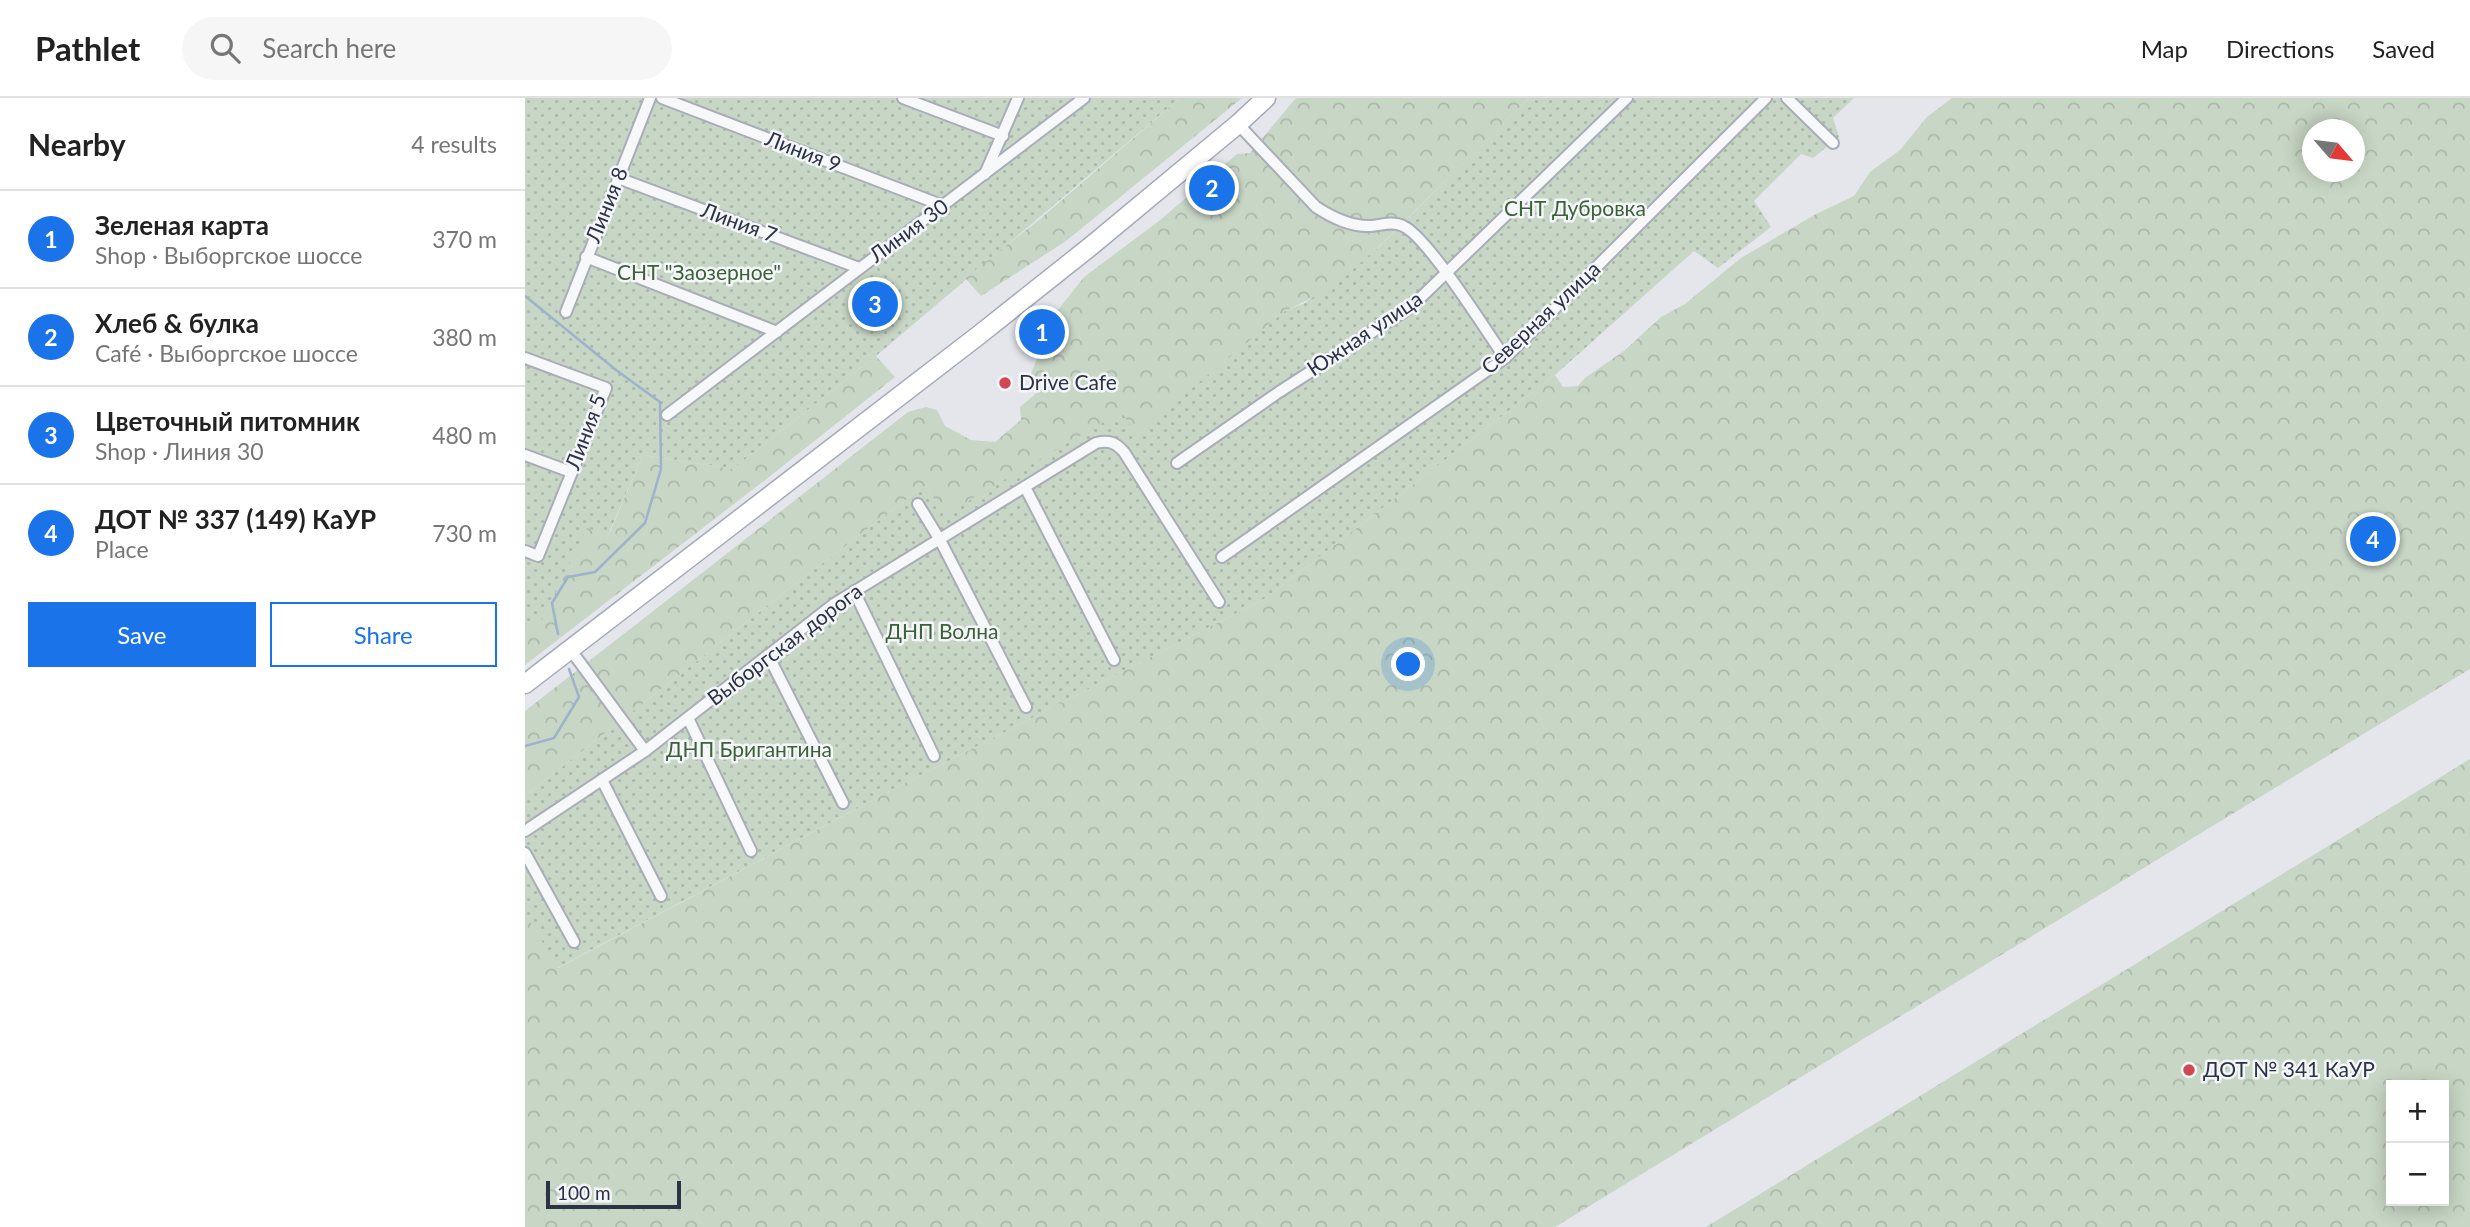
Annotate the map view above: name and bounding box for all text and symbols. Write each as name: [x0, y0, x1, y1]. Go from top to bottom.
search box: [182, 17, 672, 80]
text: Pathlet: [35, 28, 140, 68]
icon: search: [206, 29, 244, 67]
text: Search here: [262, 32, 396, 64]
text: Map: [2141, 34, 2188, 63]
text: Directions: [2226, 34, 2334, 63]
text: Saved: [2372, 34, 2435, 63]
north arrow: [2302, 119, 2365, 182]
street label: Линия 9: [761, 124, 845, 176]
text: Nearby: [28, 126, 126, 162]
text: 4 results: [411, 130, 497, 158]
pin: 2: [1189, 162, 1235, 214]
street label: Линия 8: [579, 163, 632, 247]
street label: Линия 30: [863, 193, 952, 267]
park label: СНТ Дубровка: [1504, 195, 1646, 220]
street label: Линия 7: [697, 196, 781, 247]
text: Зеленая карта: [95, 209, 269, 241]
text: 1: [44, 225, 58, 253]
text: 370 m: [432, 225, 497, 253]
text: Shop · Выборгское шоссе: [95, 241, 363, 269]
street label: Северная улица: [1475, 255, 1605, 378]
park label: СНТ "Заозерное": [617, 259, 781, 284]
pin: 3: [852, 278, 898, 330]
street label: Южная улица: [1302, 285, 1426, 380]
pin: 1: [1019, 306, 1065, 358]
text: Хлеб & булка: [95, 307, 259, 339]
text: 2: [44, 323, 58, 351]
text: 380 m: [432, 323, 497, 351]
text: Café · Выборгское шоссе: [95, 339, 358, 367]
place label: Drive Cafe: [1019, 369, 1117, 394]
marker: Drive Cafe: [997, 375, 1013, 391]
street label: Линия 5: [558, 390, 610, 474]
text: Цветочный питомник: [95, 405, 360, 437]
text: 3: [44, 421, 58, 449]
text: 480 m: [432, 421, 497, 449]
text: Shop · Линия 30: [95, 437, 264, 465]
text: ДОТ № 337 (149) КаУР: [95, 503, 376, 535]
pin: 4: [2350, 513, 2396, 565]
text: 4: [44, 519, 58, 547]
text: 730 m: [432, 519, 497, 547]
text: Place: [95, 535, 149, 563]
street label: Выборгская дорога: [702, 578, 866, 710]
button: Save: [28, 602, 256, 667]
button: Share: [270, 602, 497, 667]
park label: ДНП Волна: [886, 618, 998, 643]
your location: [1391, 647, 1425, 681]
park label: ДНП Бригантина: [666, 736, 832, 761]
place label: ДОТ № 341 КаУР: [2203, 1056, 2375, 1081]
marker: ДОТ № 341 КаУР: [2181, 1062, 2197, 1078]
map controls: [2386, 1080, 2449, 1206]
button: +: [2386, 1080, 2449, 1143]
button: −: [2386, 1143, 2449, 1206]
scale bar: [546, 1178, 681, 1210]
text: 100 m: [557, 1181, 611, 1204]

